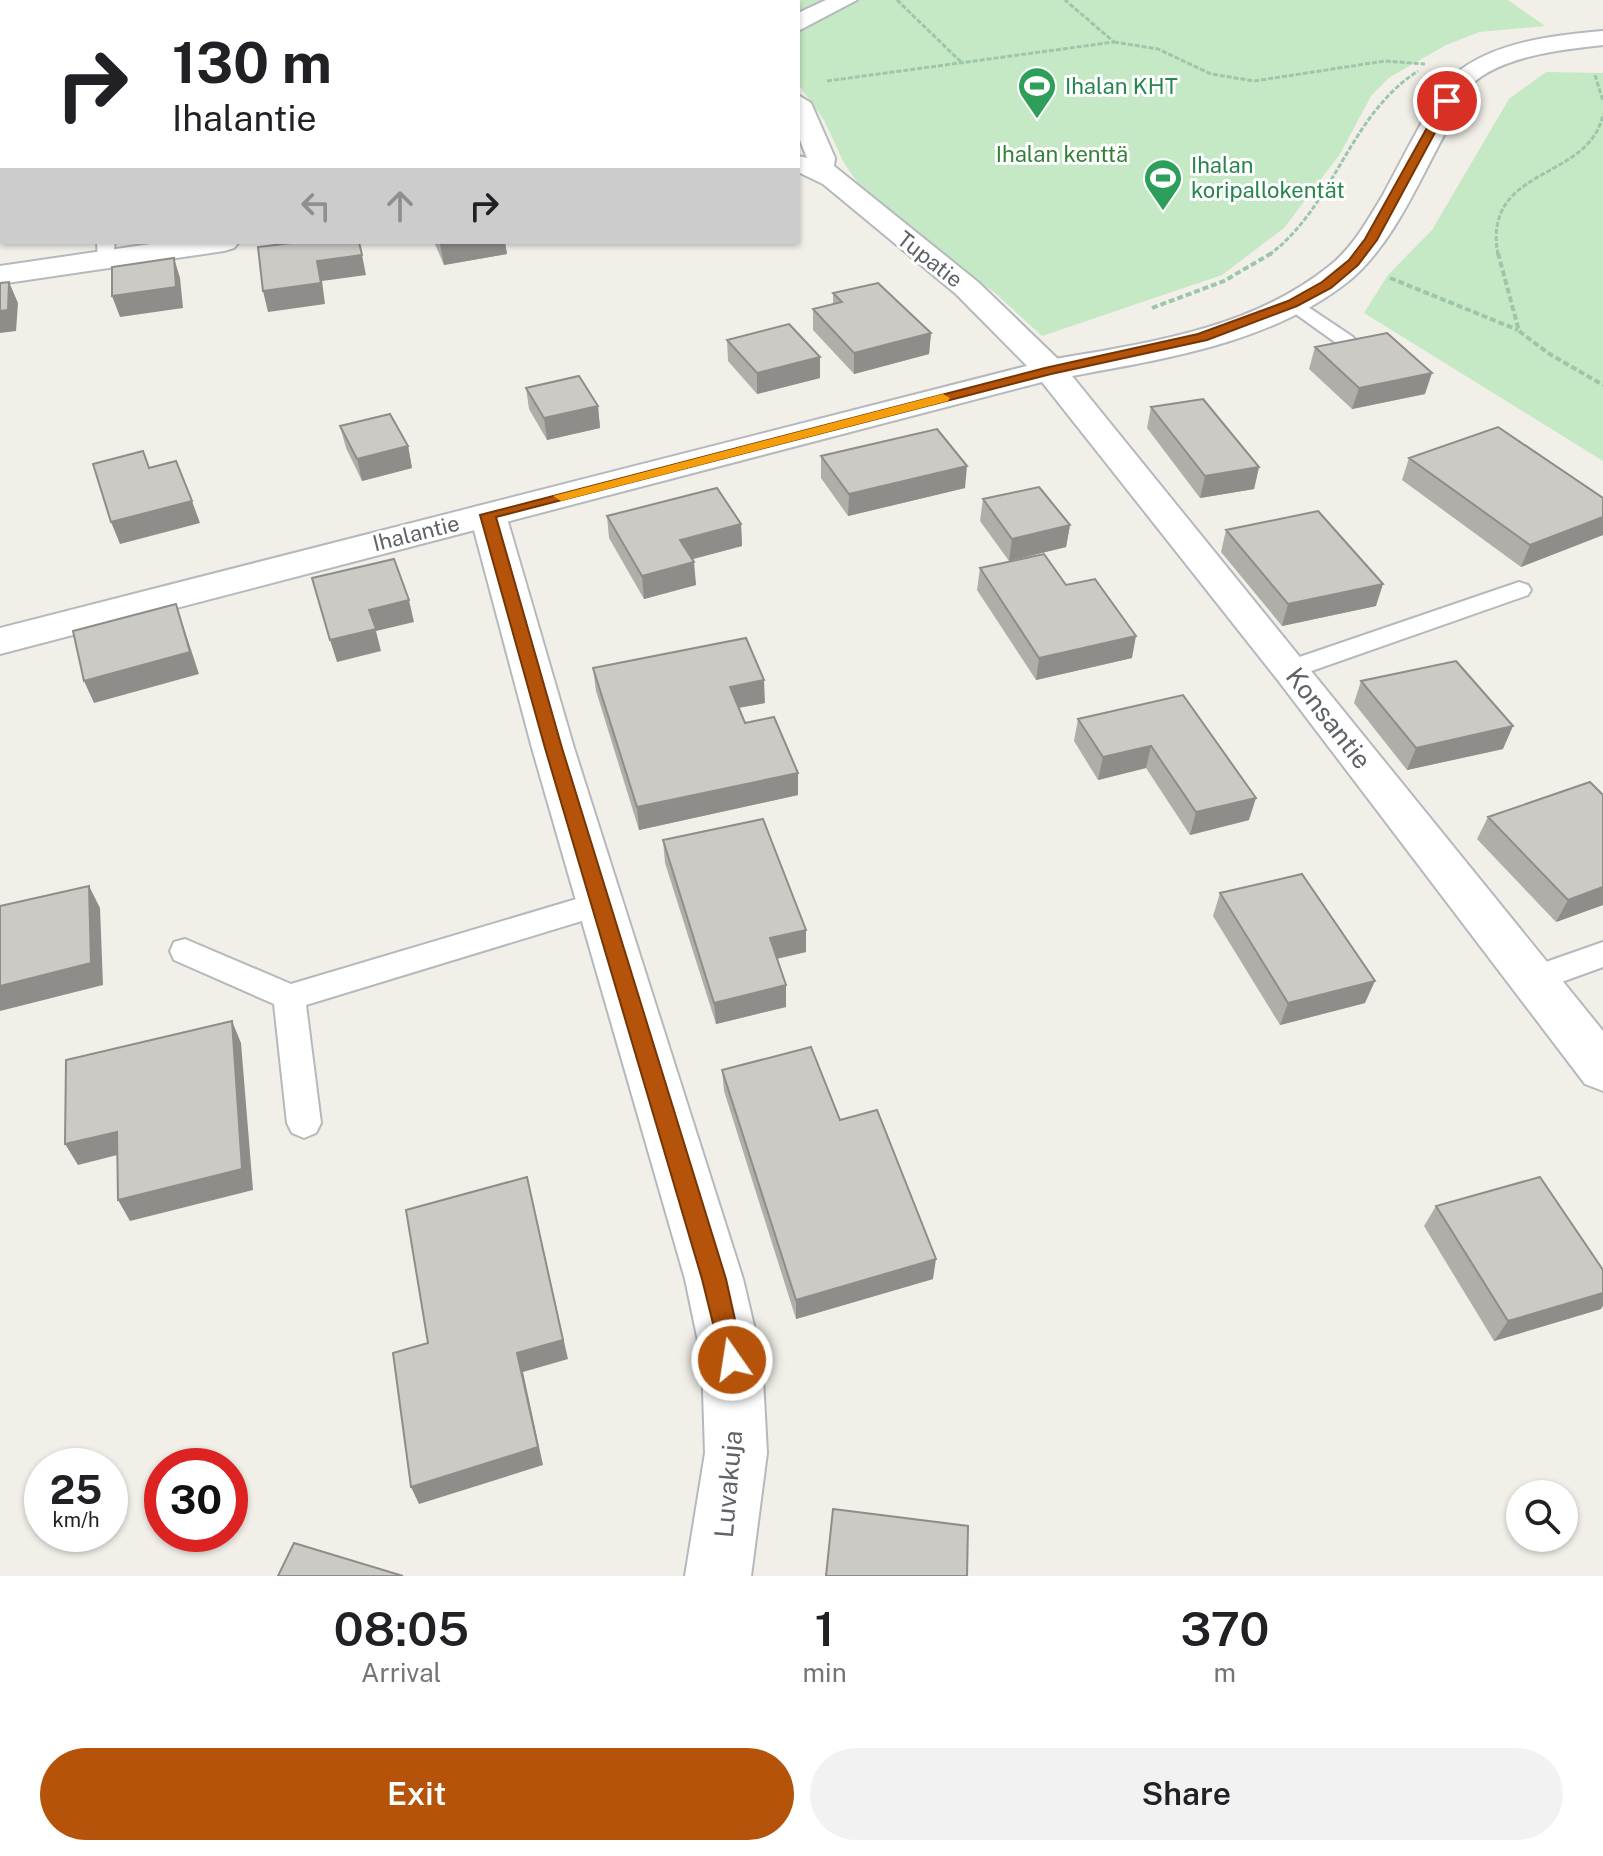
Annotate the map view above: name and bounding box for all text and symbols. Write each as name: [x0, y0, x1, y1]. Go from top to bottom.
text: 130 m: [172, 30, 332, 96]
icon: right: [40, 32, 144, 136]
sports icon: Ihalan KHT: [1016, 65, 1058, 120]
pin: [1413, 67, 1481, 135]
place label: Ihalan KHT: [1065, 73, 1178, 99]
icon: arrive: [1425, 79, 1469, 123]
text: Ihalantie: [172, 97, 317, 139]
park label: Ihalan kenttä: [996, 141, 1128, 167]
place label: Ihalan koripallokentät: [1191, 152, 1345, 203]
sports icon: Ihalan koripallokentät: [1142, 157, 1184, 212]
icon: left: [294, 184, 338, 228]
icon: ahead: [378, 184, 422, 228]
icon: right: [462, 184, 506, 228]
street label: Tupatie: [892, 225, 968, 293]
street label: Ihalantie: [370, 510, 462, 556]
street label: Konsantie: [1280, 661, 1378, 775]
position arrow: [690, 1318, 774, 1402]
street label: Luvakuja: [708, 1429, 748, 1539]
speed limit sign: 30: [144, 1448, 248, 1552]
text: 25: [50, 1466, 102, 1513]
map controls: [1506, 1480, 1578, 1552]
button: search: [1506, 1480, 1578, 1552]
text: km/h: [52, 1508, 100, 1532]
text: 08:05: [334, 1600, 469, 1657]
text: 1: [815, 1600, 835, 1657]
text: 370: [1180, 1600, 1270, 1657]
text: Arrival: [361, 1657, 441, 1688]
text: min: [803, 1657, 847, 1688]
text: m: [1214, 1657, 1236, 1688]
button: Exit: [40, 1748, 794, 1840]
button: Share: [810, 1748, 1563, 1840]

